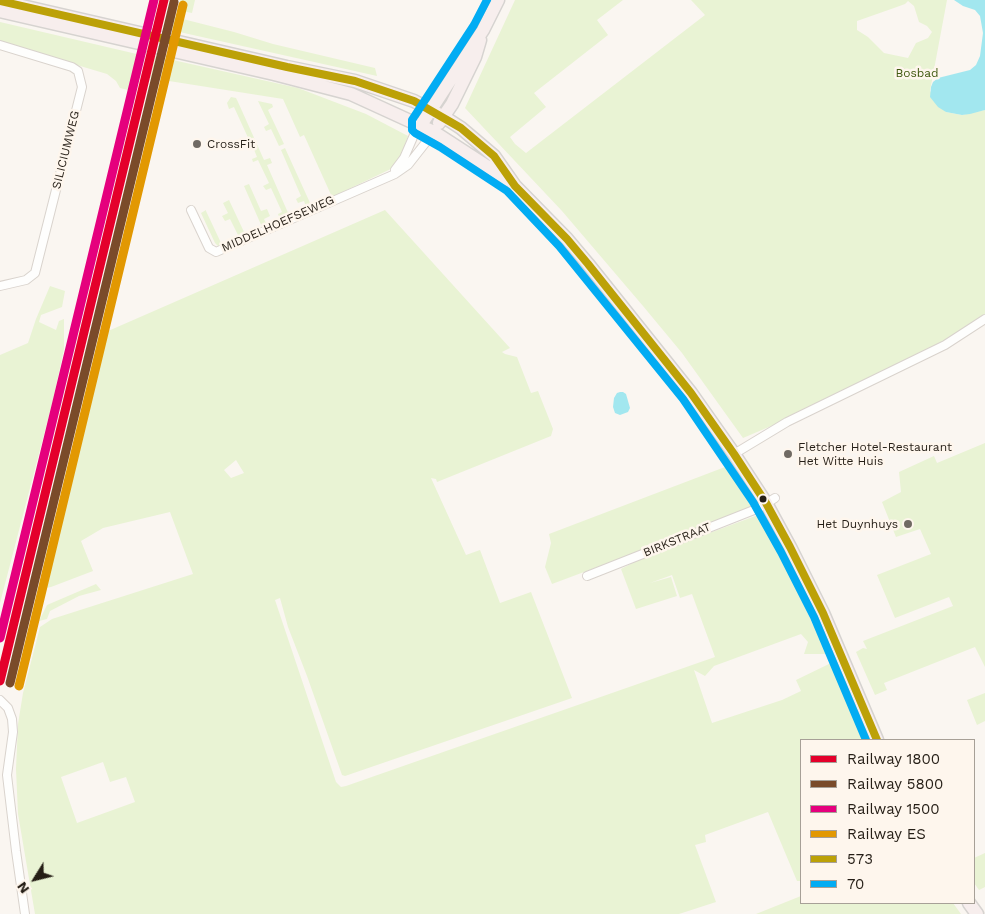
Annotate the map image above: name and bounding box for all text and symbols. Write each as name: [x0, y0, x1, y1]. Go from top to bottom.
park label: Bosbad: [895, 66, 939, 80]
street label: SILICIUMWEG: [49, 109, 83, 191]
place label: CrossFit: [207, 137, 255, 151]
marker: CrossFit: [191, 138, 203, 150]
street label: MIDDELHOEFSEWEG: [219, 193, 337, 255]
place label: Fletcher Hotel-Restaurant Het Witte Huis: [798, 440, 952, 468]
marker: Fletcher Hotel-Restaurant Het Witte Huis: [782, 448, 794, 460]
unlabelled marker: [758, 494, 768, 504]
place label: Het Duynhuys: [817, 517, 898, 531]
marker: Het Duynhuys: [902, 518, 914, 530]
street label: BIRKSTRAAT: [641, 520, 713, 560]
legend: [800, 739, 975, 904]
text: Railway 1800: [847, 750, 940, 768]
text: Railway 5800: [847, 775, 943, 793]
text: Railway 1500: [847, 800, 940, 818]
text: Railway ES: [847, 825, 926, 843]
text: 573: [847, 850, 873, 868]
north arrow: [10, 854, 60, 904]
text: 70: [847, 875, 864, 893]
text: N: [13, 879, 32, 897]

